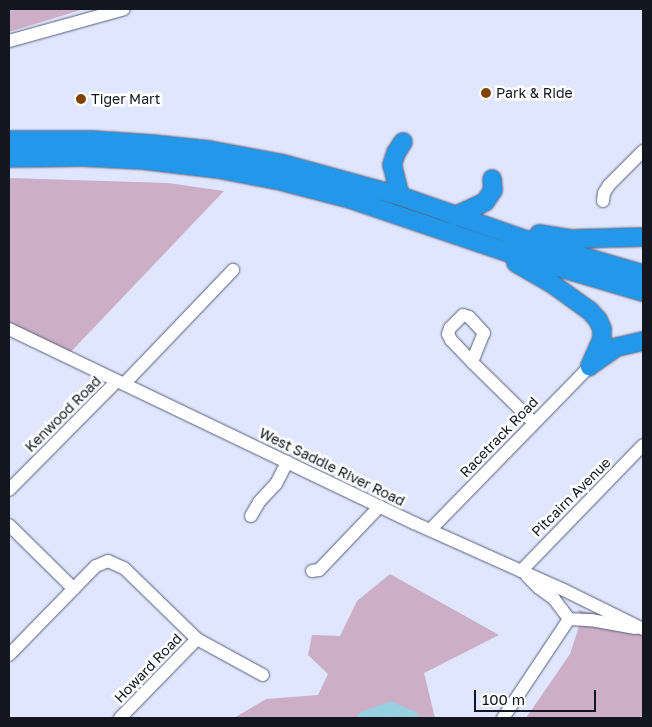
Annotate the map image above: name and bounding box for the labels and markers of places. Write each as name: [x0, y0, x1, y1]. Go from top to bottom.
place label: Park & Ride: [496, 85, 573, 101]
marker: Park & Ride: [480, 87, 492, 99]
place label: Tiger Mart: [91, 91, 160, 107]
marker: Tiger Mart: [75, 93, 87, 105]

